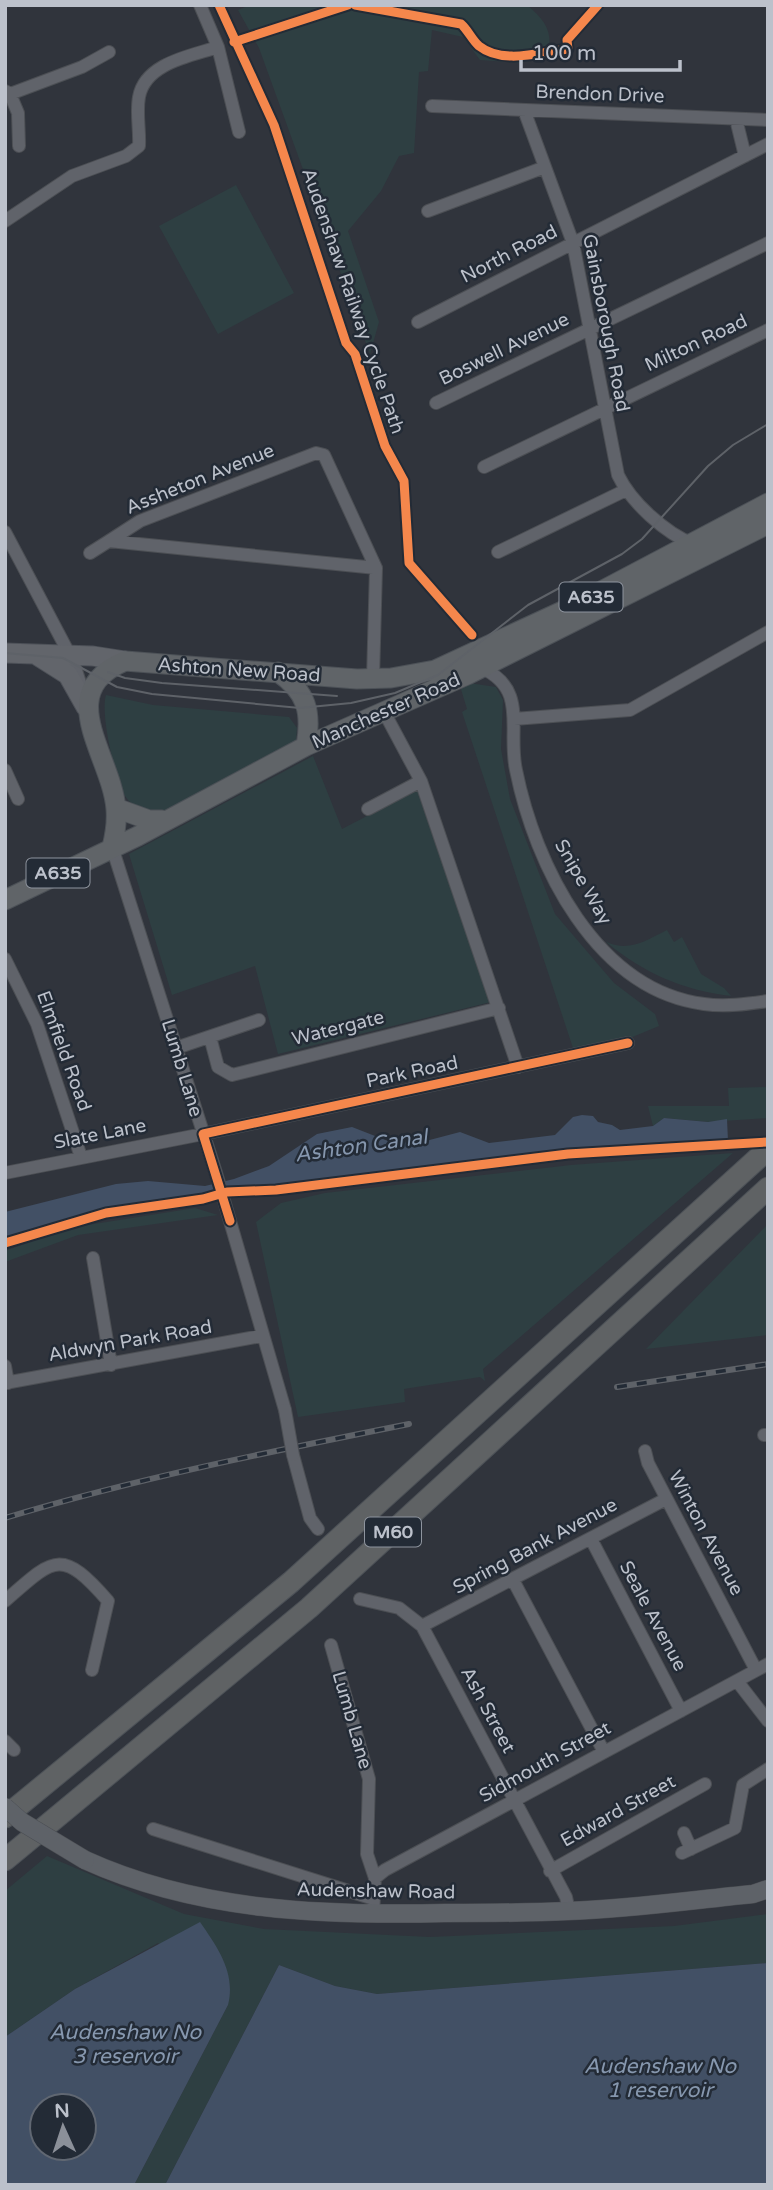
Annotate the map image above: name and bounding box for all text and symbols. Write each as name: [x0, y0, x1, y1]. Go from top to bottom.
scale bar: [521, 28, 680, 72]
text: 100 m: [532, 41, 596, 66]
street label: Brendon Drive: [535, 81, 665, 107]
street label: Audenshaw Railway Cycle Path: [297, 165, 409, 437]
street label: North Road: [457, 220, 561, 288]
street label: Gainsborough Road: [578, 232, 634, 414]
street label: Boswell Avenue: [435, 308, 573, 390]
street label: Milton Road: [641, 310, 751, 376]
street label: Assheton Avenue: [123, 439, 277, 519]
road number: A635: [560, 582, 622, 612]
street label: Ashton New Road: [157, 653, 321, 687]
street label: Manchester Road: [308, 668, 464, 754]
street label: Snipe Way: [550, 835, 616, 929]
road number: A635: [27, 858, 90, 888]
street label: Elmfield Road: [32, 988, 96, 1114]
street label: Watergate: [290, 1006, 386, 1050]
street label: Lumb Lane: [157, 1017, 207, 1119]
street label: Park Road: [364, 1052, 460, 1092]
street label: Slate Lane: [52, 1114, 148, 1154]
water label: Ashton Canal: [293, 1124, 432, 1168]
street label: Aldwyn Park Road: [46, 1316, 214, 1366]
street label: Winton Avenue: [664, 1467, 748, 1599]
street label: Spring Bank Avenue: [449, 1493, 621, 1599]
road number: M60: [365, 1518, 421, 1546]
street label: Seale Avenue: [615, 1557, 691, 1675]
street label: Ash Street: [456, 1663, 520, 1757]
street label: Lumb Lane: [328, 1668, 376, 1772]
street label: Sidmouth Street: [475, 1717, 615, 1807]
street label: Edward Street: [557, 1770, 679, 1852]
street label: Audenshaw Road: [296, 1879, 456, 1903]
water label: Audenshaw No 3 reservoir: [49, 2020, 202, 2069]
water label: Audenshaw No 1 reservoir: [584, 2054, 737, 2103]
north arrow: [28, 2092, 98, 2162]
text: N: [54, 2100, 70, 2122]

